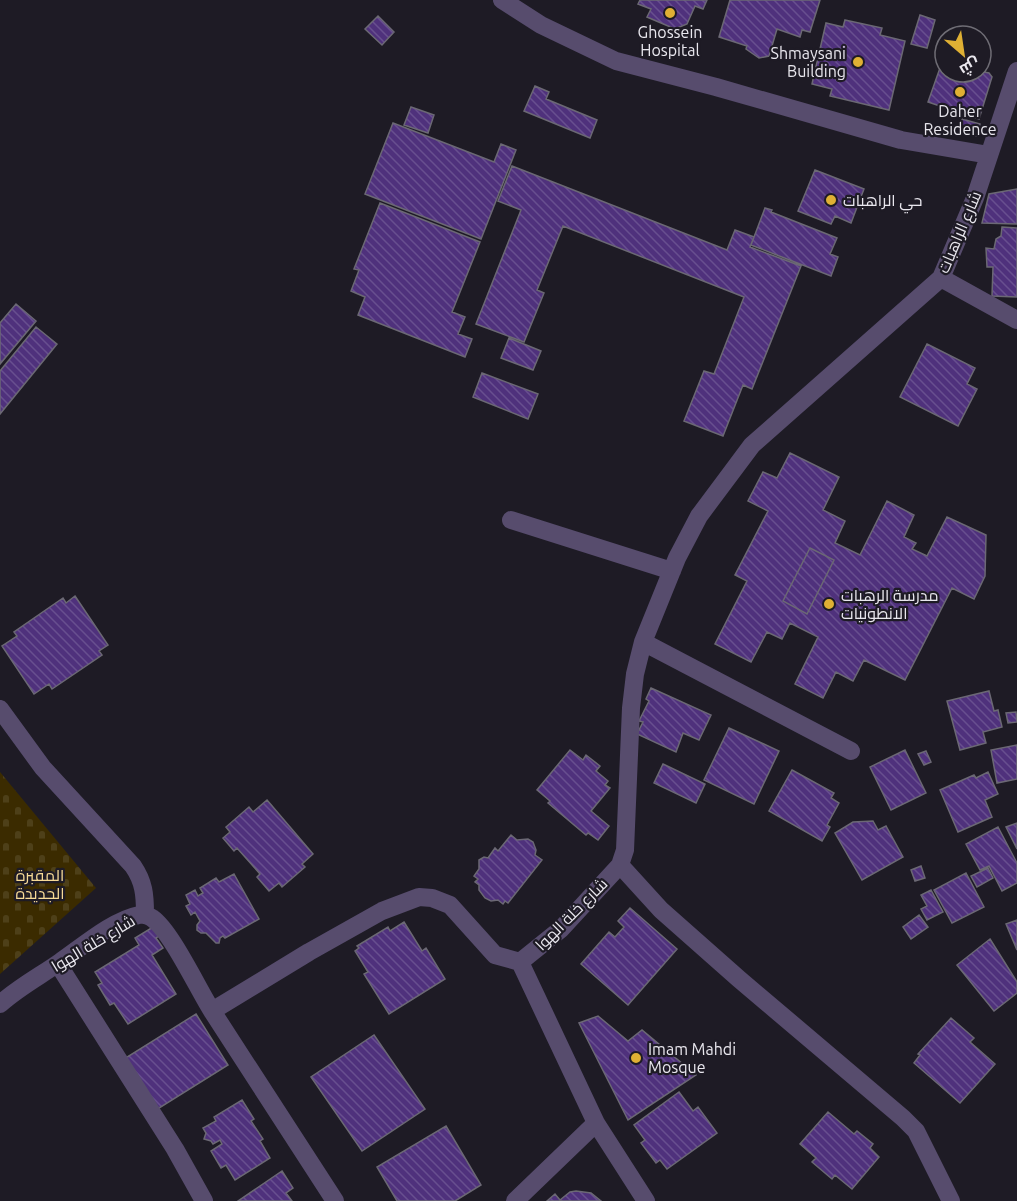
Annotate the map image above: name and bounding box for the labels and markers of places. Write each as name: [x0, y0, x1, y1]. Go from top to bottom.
marker: Ghossein Hospital: [663, 6, 677, 20]
place label: Ghossein Hospital: [638, 23, 702, 59]
place label: Shmaysani Building: [771, 44, 846, 80]
marker: Shmaysani Building: [851, 55, 865, 69]
marker: Daher Residence: [953, 85, 967, 99]
place label: Daher Residence: [923, 102, 997, 138]
place label: حي الراهبات: [843, 191, 922, 214]
marker: حي الراهبات: [824, 193, 838, 207]
place label: مدرسة الرهبات الانطونيات: [841, 586, 939, 623]
marker: مدرسة الرهبات الانطونيات: [822, 597, 836, 611]
place label: Imam Mahdi Mosque: [648, 1040, 736, 1076]
marker: Imam Mahdi Mosque: [629, 1051, 643, 1065]

